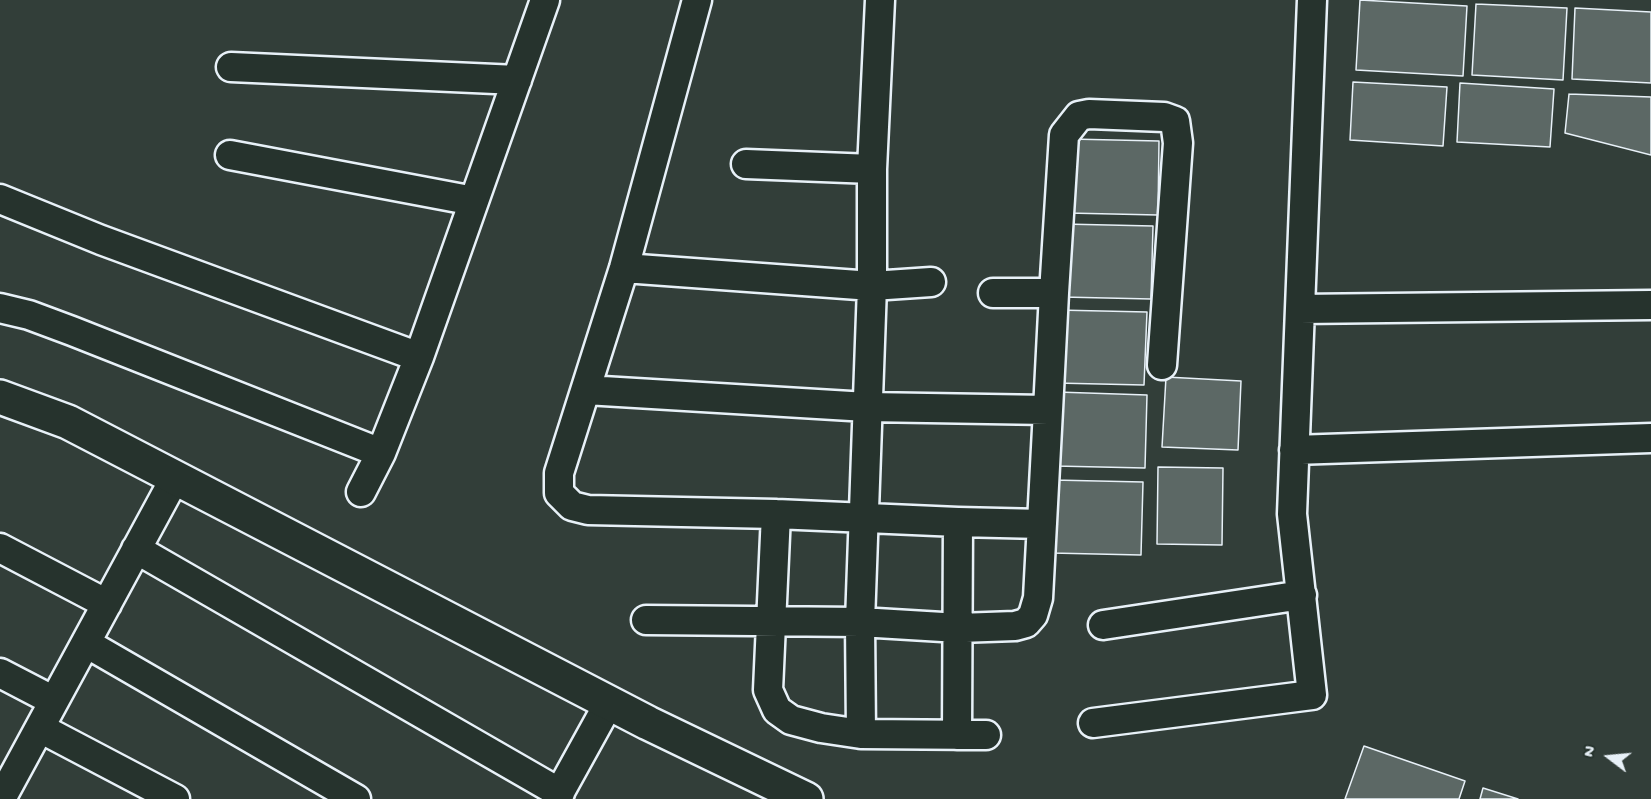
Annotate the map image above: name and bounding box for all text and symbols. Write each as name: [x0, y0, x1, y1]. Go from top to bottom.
north arrow: [1579, 727, 1639, 787]
text: N: [1581, 744, 1602, 760]

